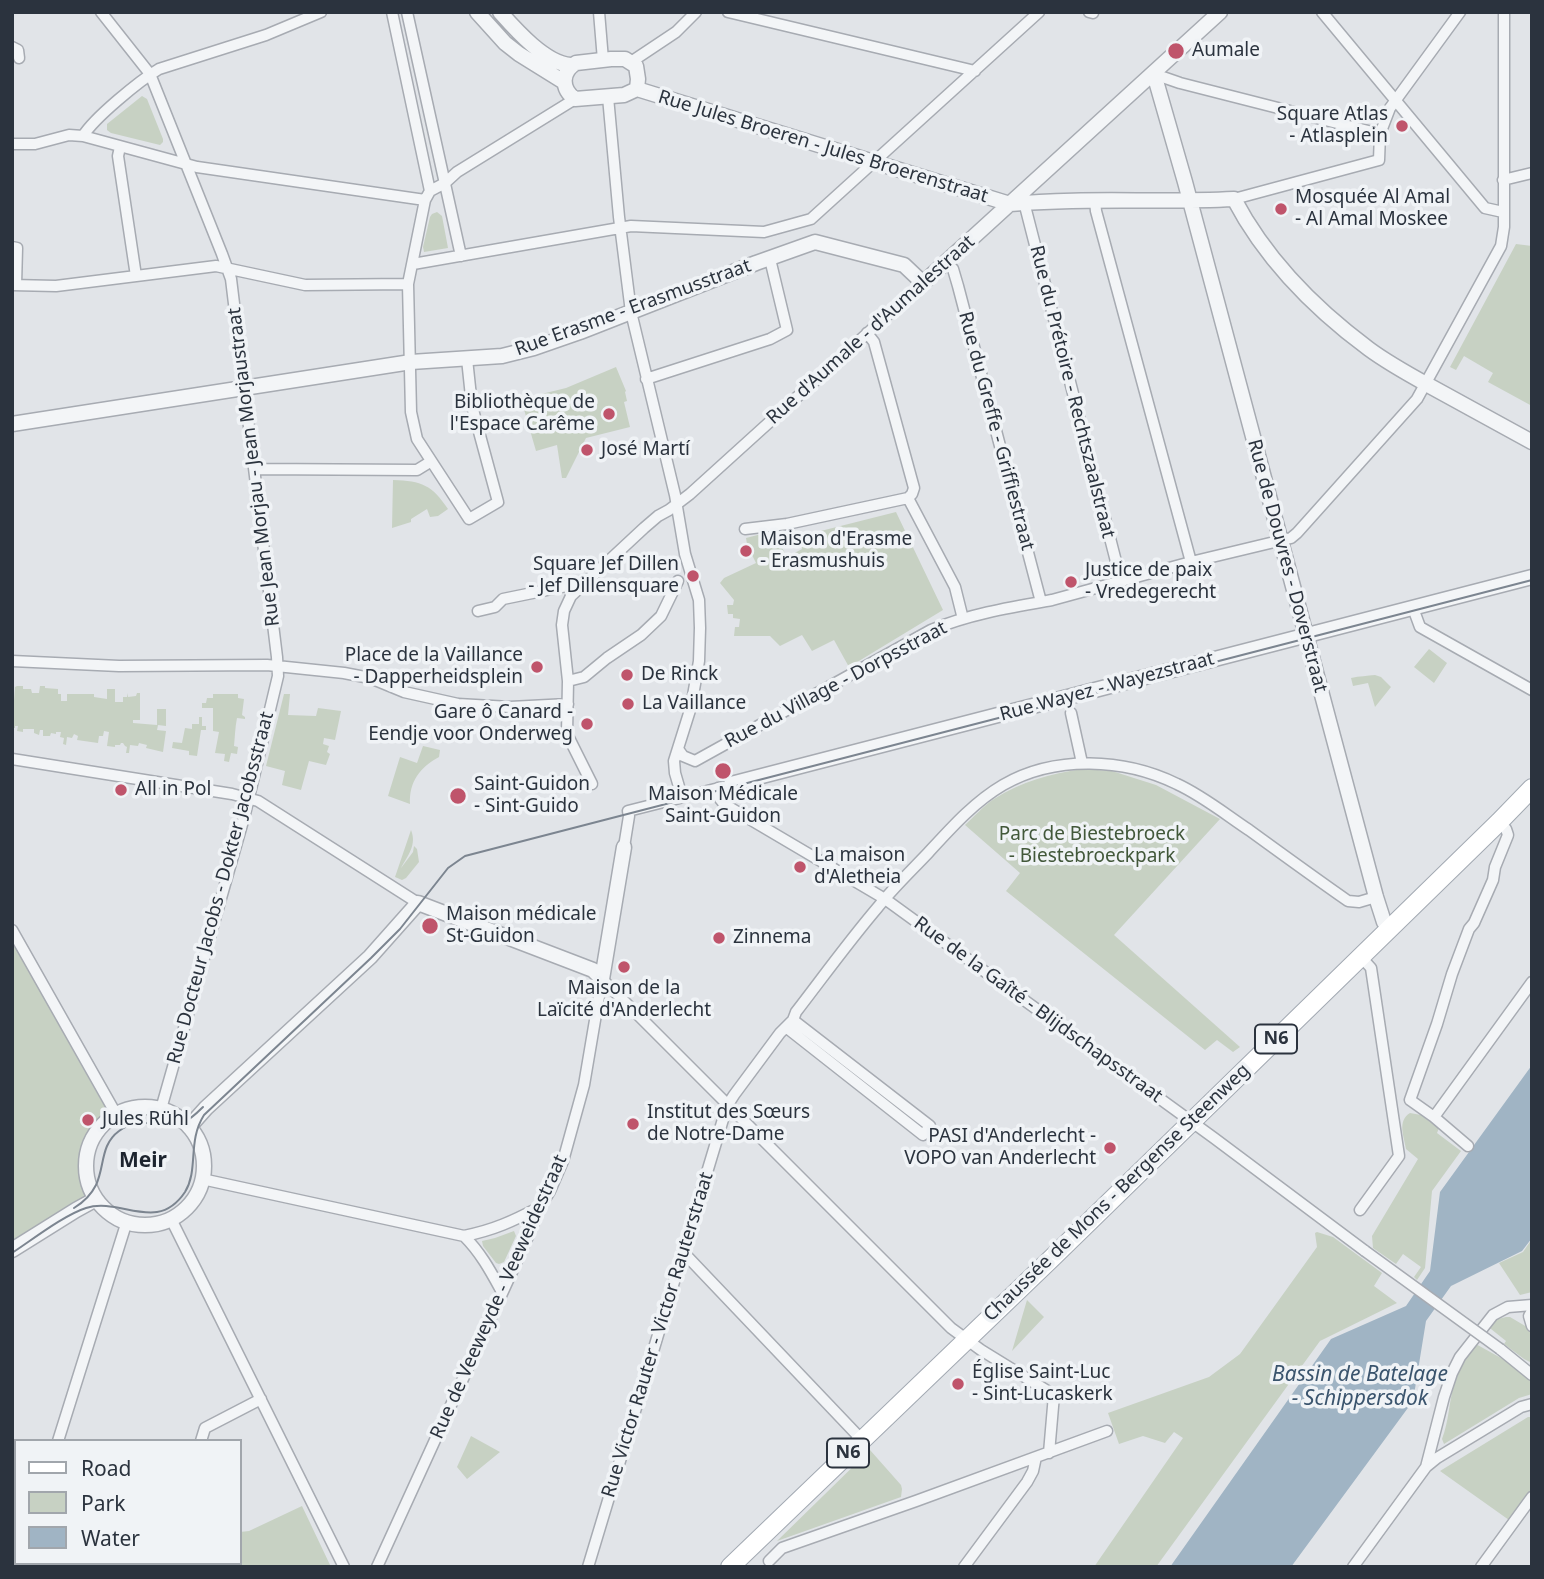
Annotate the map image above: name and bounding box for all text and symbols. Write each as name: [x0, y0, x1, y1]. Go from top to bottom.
place label: Aumale: [1192, 40, 1260, 62]
marker: Aumale: [1166, 41, 1186, 61]
street label: Rue Jules Broeren - Jules Broerenstraat: [655, 86, 991, 208]
place label: Square Atlas - Atlasplein: [1277, 104, 1388, 148]
marker: Square Atlas - Atlasplein: [1394, 118, 1410, 134]
place label: Mosquée Al Amal - Al Amal Moskee: [1295, 187, 1450, 231]
marker: Mosquée Al Amal - Al Amal Moskee: [1273, 201, 1289, 217]
street label: Rue d'Aumale - d'Aumalestraat: [762, 231, 980, 429]
street label: Rue du Prétoire - Rechtszaalstraat: [1025, 243, 1119, 541]
street label: Rue Erasme - Erasmusstraat: [512, 255, 754, 361]
street label: Rue Jean Morjau - Jean Morjaustraat: [223, 306, 285, 628]
street label: Rue du Greffe - Griffiestraat: [953, 309, 1039, 553]
place label: Bibliothèque de l'Espace Carême: [450, 392, 595, 436]
marker: Bibliothèque de l'Espace Carême: [601, 406, 617, 422]
street label: Rue de Douvres - Doverstraat: [1242, 437, 1332, 695]
place label: José Martí: [601, 439, 690, 461]
marker: José Martí: [579, 442, 595, 458]
place label: Maison d'Erasme - Erasmushuis: [760, 529, 912, 573]
marker: Maison d'Erasme - Erasmushuis: [738, 543, 754, 559]
place label: Square Jef Dillen - Jef Dillensquare: [528, 554, 679, 598]
place label: Justice de paix - Vredegerecht: [1085, 560, 1216, 604]
marker: Square Jef Dillen - Jef Dillensquare: [685, 568, 701, 584]
marker: Justice de paix - Vredegerecht: [1063, 574, 1079, 590]
street label: Rue du Village - Dorpsstraat: [721, 617, 951, 753]
place label: Place de la Vaillance - Dapperheidsplein: [345, 645, 523, 689]
street label: Rue Wayez - Wayezstraat: [997, 647, 1217, 727]
marker: Place de la Vaillance - Dapperheidsplein: [529, 659, 545, 675]
place label: De Rinck: [641, 664, 718, 686]
marker: De Rinck: [619, 667, 635, 683]
place label: La Vaillance: [642, 693, 746, 715]
marker: La Vaillance: [620, 696, 636, 712]
place label: Gare ô Canard - Eendje voor Onderweg: [368, 702, 573, 746]
street label: Rue Docteur Jacobs - Dokter Jacobsstraat: [163, 709, 279, 1067]
marker: Gare ô Canard - Eendje voor Onderweg: [579, 716, 595, 732]
marker: Maison Médicale Saint-Guidon: [713, 761, 733, 781]
place label: Saint-Guidon - Sint-Guido: [474, 774, 590, 818]
place label: All in Pol: [135, 779, 211, 801]
marker: All in Pol: [113, 782, 129, 798]
place label: Maison Médicale Saint-Guidon: [648, 784, 798, 828]
marker: Saint-Guidon - Sint-Guido: [448, 786, 468, 806]
park label: Parc de Biestebroeck - Biestebroeckpark: [999, 824, 1185, 868]
place label: La maison d'Aletheia: [814, 845, 905, 889]
marker: La maison d'Aletheia: [792, 859, 808, 875]
place label: Maison médicale St-Guidon: [446, 904, 597, 948]
street label: Rue de la Gaîté - Blijdschapsstraat: [909, 912, 1167, 1108]
marker: Maison médicale St-Guidon: [420, 916, 440, 936]
place label: Zinnema: [733, 927, 811, 949]
marker: Zinnema: [711, 930, 727, 946]
marker: Maison de la Laïcité d'Anderlecht: [616, 959, 632, 975]
place label: Maison de la Laïcité d'Anderlecht: [537, 978, 711, 1022]
road number: N6: [1255, 1024, 1297, 1054]
street label: Chaussée de Mons - Bergense Steenweg: [979, 1059, 1255, 1327]
place label: Institut des Sœurs de Notre-Dame: [647, 1102, 810, 1146]
place label: Jules Rühl: [102, 1109, 189, 1131]
marker: Jules Rühl: [80, 1112, 96, 1128]
marker: Institut des Sœurs de Notre-Dame: [625, 1116, 641, 1132]
place label: PASI d'Anderlecht - VOPO van Anderlecht: [904, 1126, 1096, 1170]
marker: PASI d'Anderlecht - VOPO van Anderlecht: [1102, 1140, 1118, 1156]
district label: Meir: [119, 1148, 167, 1174]
street label: Rue de Veeweyde - Veeweidestraat: [426, 1151, 572, 1443]
street label: Rue Victor Rauter - Victor Rauterstraat: [598, 1169, 718, 1501]
place label: Église Saint-Luc - Sint-Lucaskerk: [972, 1362, 1113, 1406]
water label: Bassin de Batelage - Schippersdok: [1272, 1362, 1448, 1412]
marker: Église Saint-Luc - Sint-Lucaskerk: [950, 1376, 966, 1392]
road number: N6: [827, 1438, 869, 1468]
legend: [14, 1439, 242, 1565]
text: Road: [81, 1454, 131, 1482]
text: Park: [81, 1489, 125, 1517]
text: Water: [81, 1524, 140, 1552]

